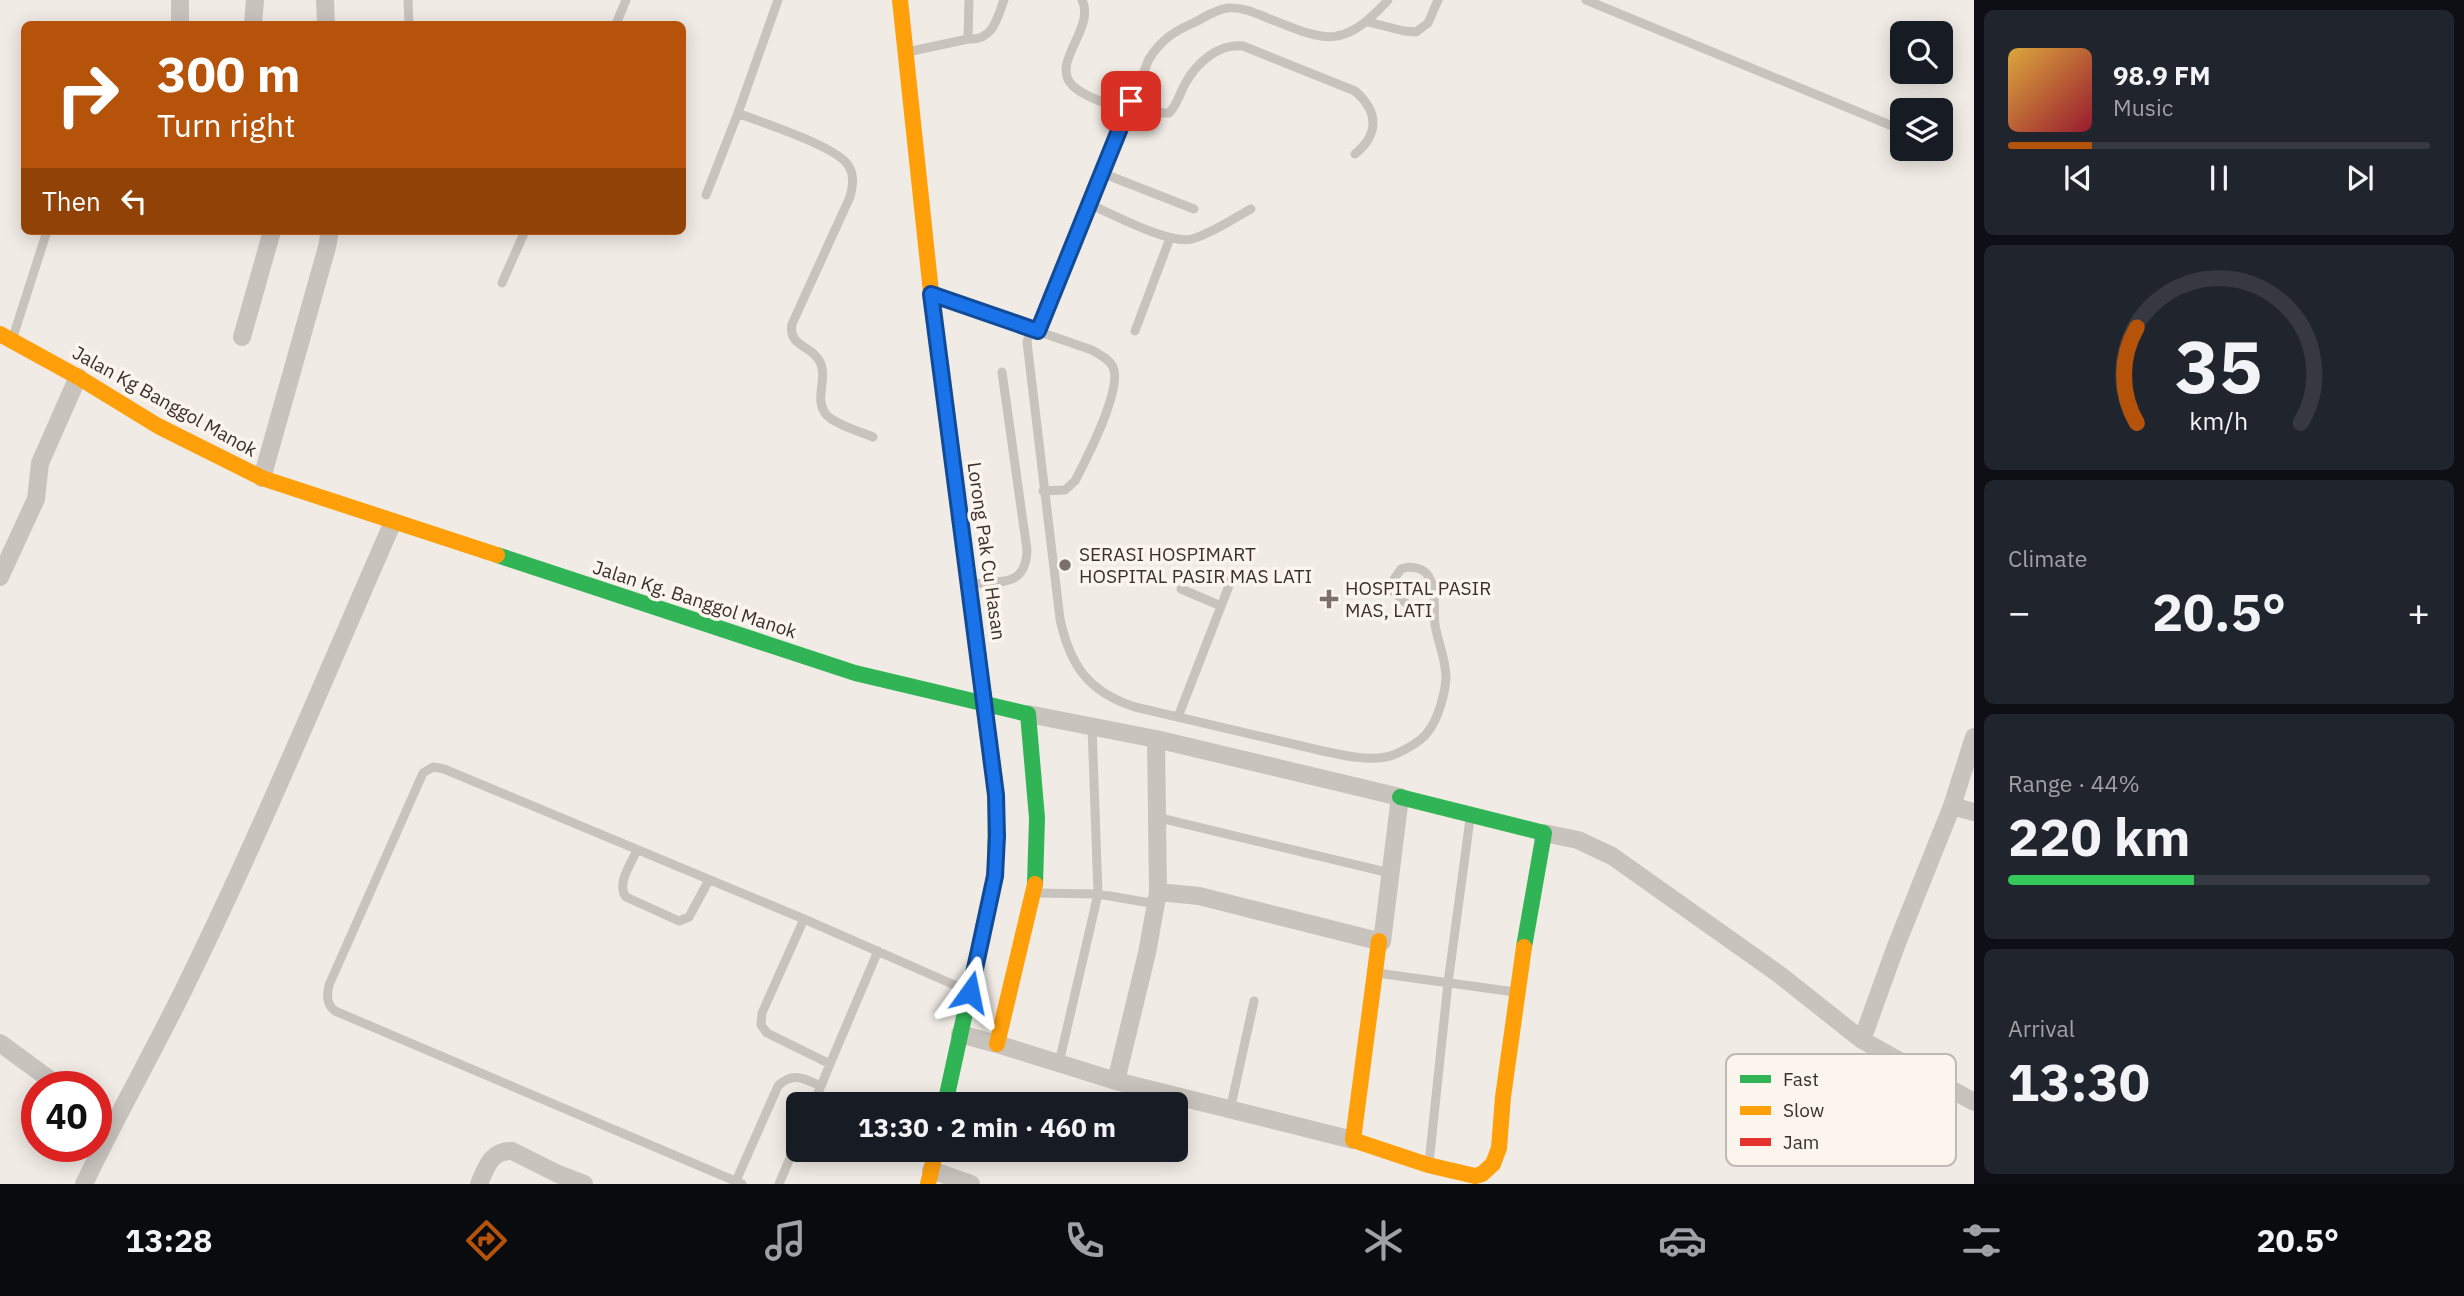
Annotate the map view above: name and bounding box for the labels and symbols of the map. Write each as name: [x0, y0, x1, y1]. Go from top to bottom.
pin: [1101, 71, 1161, 131]
street label: Jalan Kg Banggol Manok: [68, 340, 262, 462]
street label: Lorong Pak Cu Hasan: [963, 460, 1011, 642]
place label: SERASI HOSPIMART HOSPITAL PASIR MAS LATI: [1079, 542, 1312, 588]
street label: Jalan Kg. Banggol Manok: [590, 555, 800, 643]
marker: SERASI HOSPIMART HOSPITAL PASIR MAS LATI: [1057, 557, 1073, 573]
place label: HOSPITAL PASIR MAS, LATI: [1345, 576, 1491, 622]
marker: HOSPITAL PASIR MAS, LATI: [1319, 589, 1339, 609]
position arrow: [933, 955, 1007, 1029]
legend: [1726, 1054, 1956, 1166]
text: Fast: [1783, 1067, 1819, 1091]
speed limit sign: 40: [21, 1071, 112, 1162]
text: Slow: [1783, 1098, 1824, 1122]
text: Jam: [1783, 1130, 1819, 1154]

